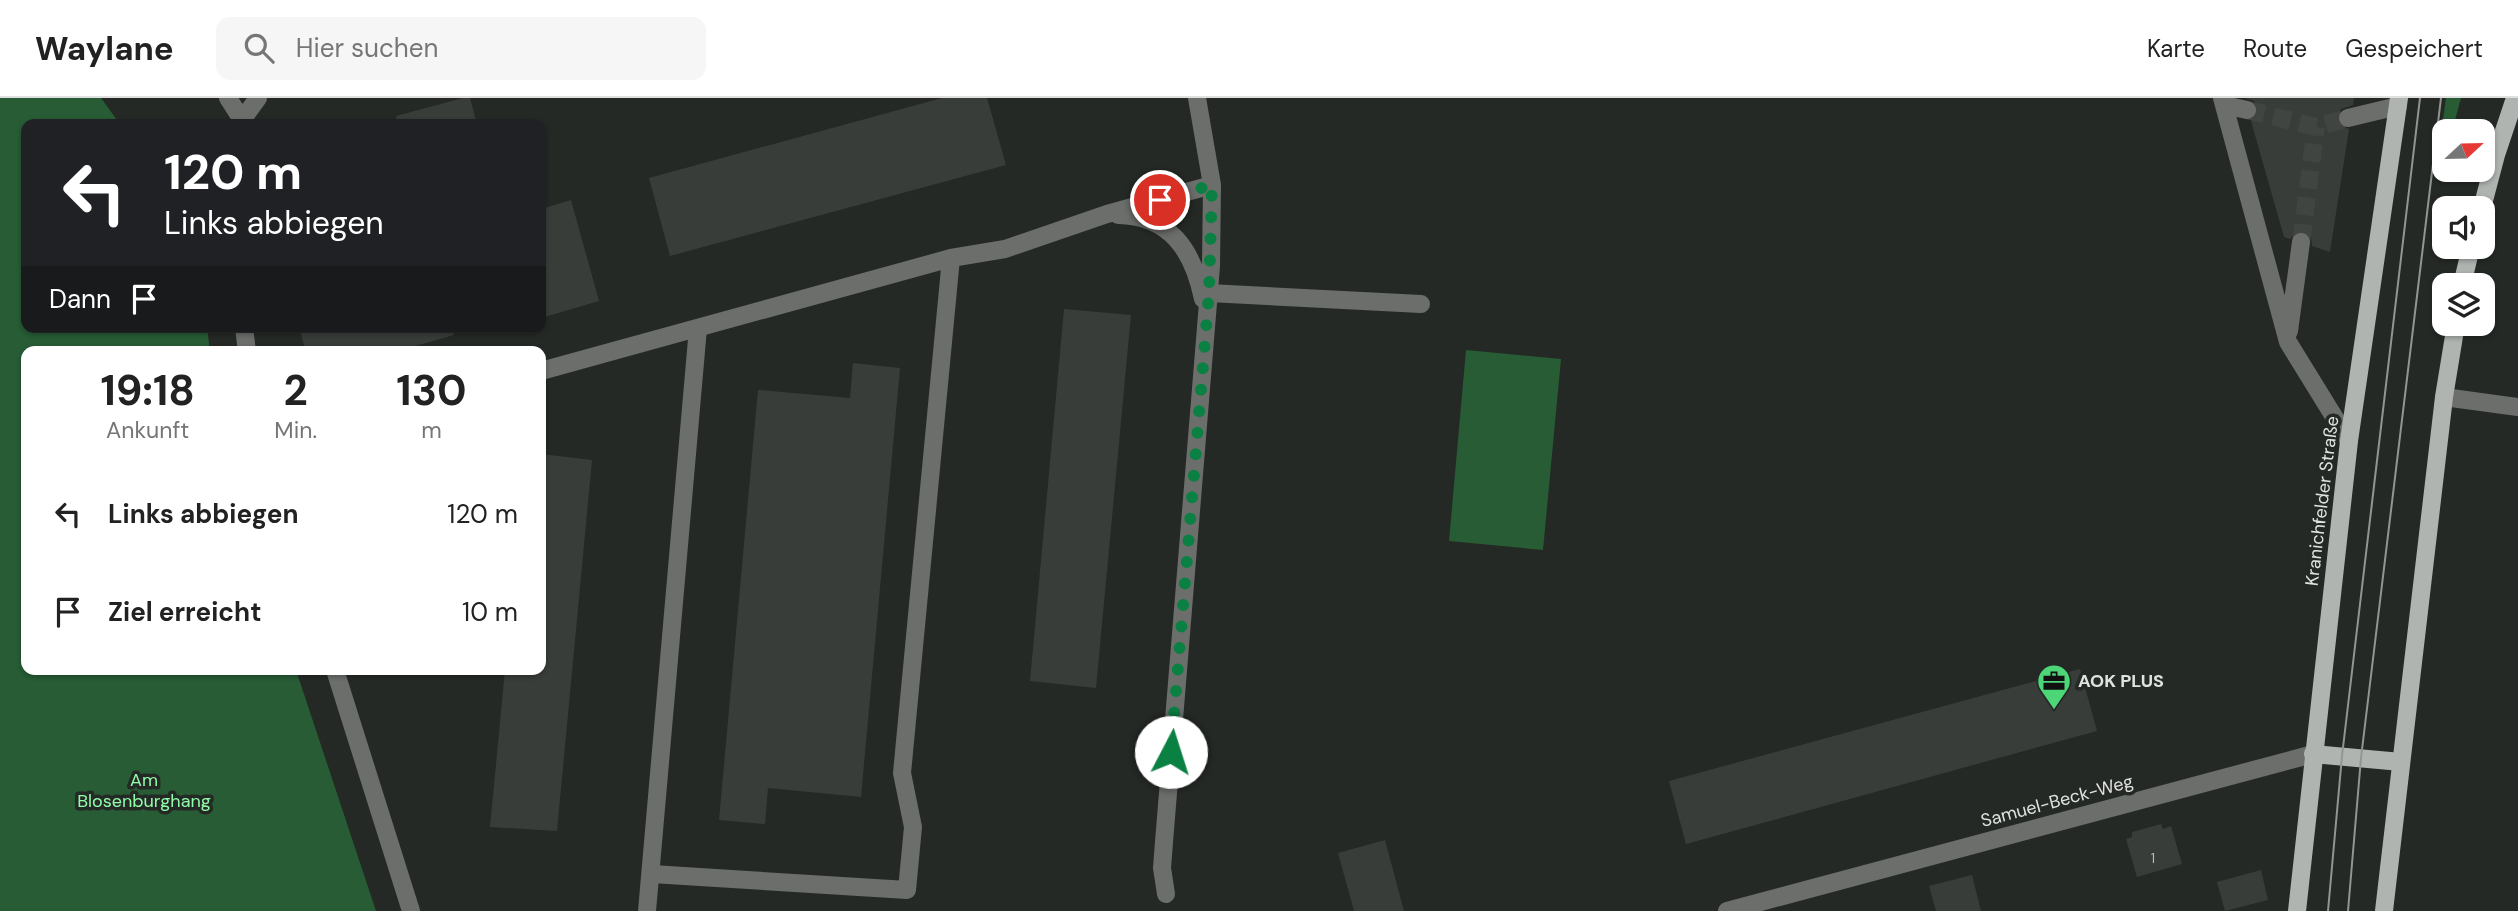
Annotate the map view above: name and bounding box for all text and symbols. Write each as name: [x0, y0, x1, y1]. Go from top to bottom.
search box: [216, 17, 706, 80]
text: Waylane: [35, 27, 174, 70]
icon: search: [240, 29, 278, 67]
text: Hier suchen: [296, 31, 438, 65]
text: Karte: [2147, 33, 2205, 64]
text: Route: [2243, 33, 2307, 64]
text: Gespeichert: [2345, 33, 2483, 64]
north arrow: [2432, 119, 2496, 182]
map controls: [2432, 119, 2495, 336]
text: 120 m: [164, 140, 302, 204]
icon: left: [49, 147, 140, 238]
pin: [1130, 170, 1190, 230]
icon: arrive: [1141, 181, 1179, 219]
button: sound: [2432, 196, 2495, 259]
text: Links abbiegen: [164, 202, 384, 244]
button: layers: [2432, 273, 2495, 336]
icon: arrive: [125, 280, 163, 318]
text: Dann: [49, 282, 111, 316]
text: 19:18: [100, 363, 195, 418]
text: 2: [284, 363, 308, 418]
text: 130: [396, 363, 467, 418]
text: Ankunft: [106, 415, 189, 445]
text: Min.: [274, 415, 317, 445]
text: m: [421, 415, 442, 445]
street label: Kranichfelder Straße: [2300, 415, 2344, 587]
icon: left: [49, 495, 87, 533]
text: Links abbiegen: [108, 497, 298, 531]
text: 120 m: [447, 497, 518, 531]
icon: arrive: [49, 593, 87, 631]
text: Ziel erreicht: [108, 595, 261, 629]
text: 10 m: [462, 595, 518, 629]
office icon: AOK PLUS: [2035, 662, 2073, 711]
place label: AOK PLUS: [2078, 669, 2164, 693]
position arrow: [1134, 715, 1208, 789]
park label: Am Blosenburghang: [77, 768, 211, 813]
street label: Samuel-Beck-Weg: [1978, 769, 2136, 833]
house number: 1: [2151, 849, 2155, 867]

